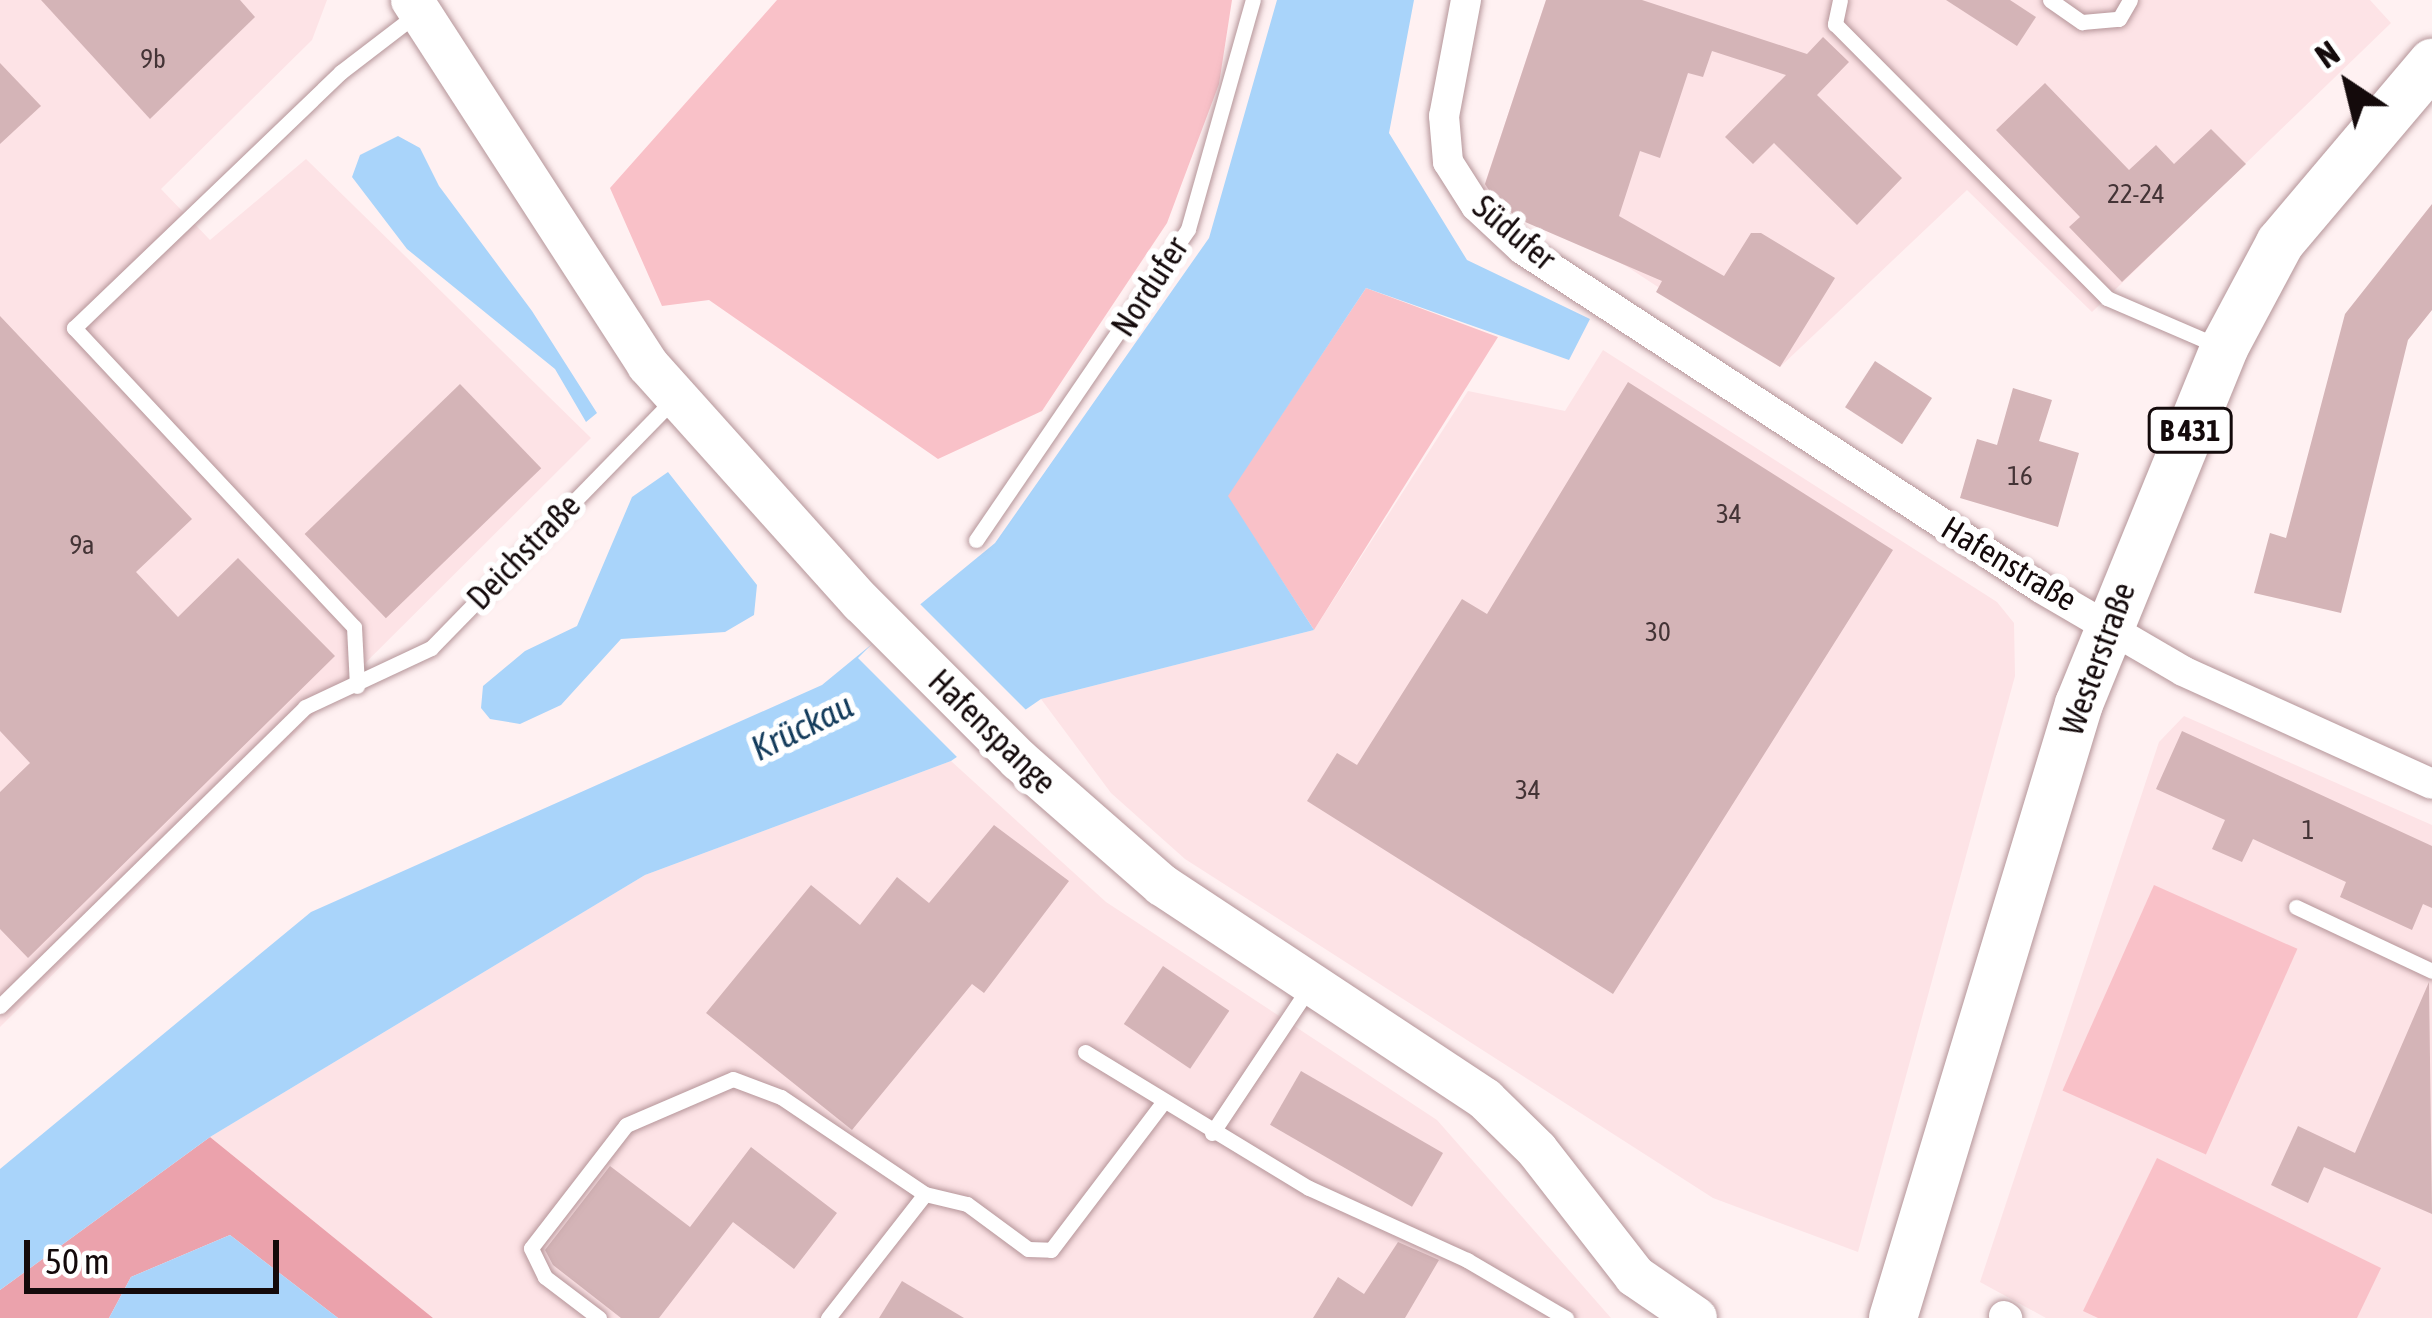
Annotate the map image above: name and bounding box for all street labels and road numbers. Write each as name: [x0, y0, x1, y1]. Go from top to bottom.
street label: Südufer: [1465, 187, 1563, 279]
street label: Nordufer: [1103, 230, 1197, 344]
road number: B 431: [2145, 406, 2235, 454]
street label: Deichstraße: [459, 486, 589, 618]
street label: Hafenstraße: [1934, 508, 2084, 620]
street label: Westerstraße: [2052, 577, 2144, 741]
street label: Hafenspange: [920, 662, 1064, 802]

